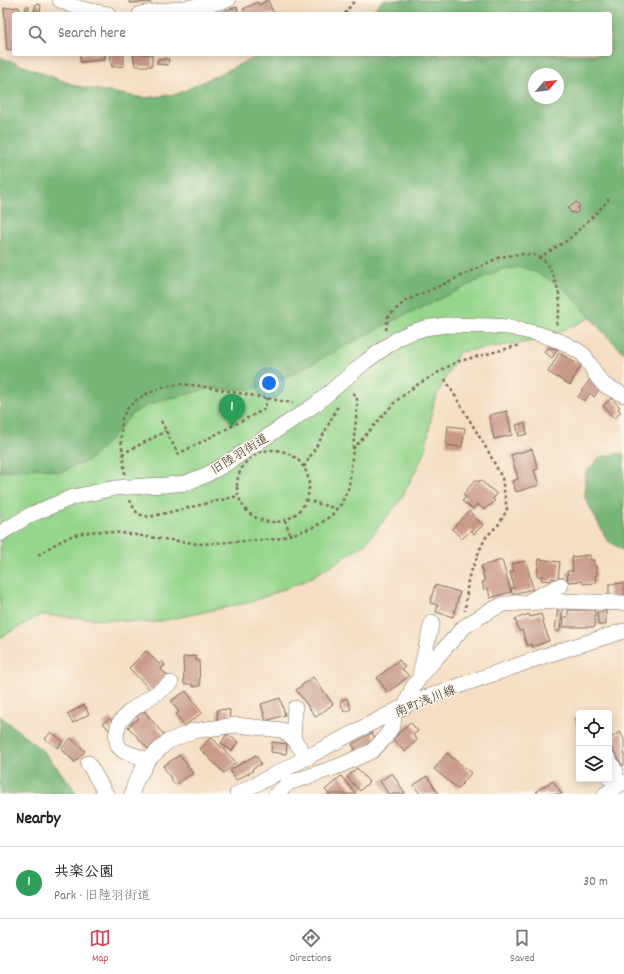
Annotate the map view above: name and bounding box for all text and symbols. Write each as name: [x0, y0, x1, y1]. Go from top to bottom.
search box: [12, 12, 612, 56]
icon: search: [26, 23, 48, 45]
text: Search here: [58, 23, 126, 45]
north arrow: [528, 68, 564, 104]
your location: [259, 373, 279, 393]
pin: 1: [219, 394, 245, 427]
street label: 旧陸羽街道: [208, 430, 273, 480]
street label: 南町浅川線: [392, 681, 461, 723]
map controls: [576, 710, 612, 782]
button: locate: [576, 710, 612, 746]
button: layers: [576, 746, 612, 782]
text: Nearby: [16, 808, 60, 832]
text: 共楽公園: [54, 862, 114, 884]
text: 1: [28, 873, 30, 892]
text: 30 m: [583, 873, 608, 892]
text: Park · 旧陸羽街道: [54, 887, 150, 906]
tab: Map: [89, 927, 111, 967]
tab: Directions: [290, 927, 332, 967]
tab: Saved: [510, 927, 535, 967]

